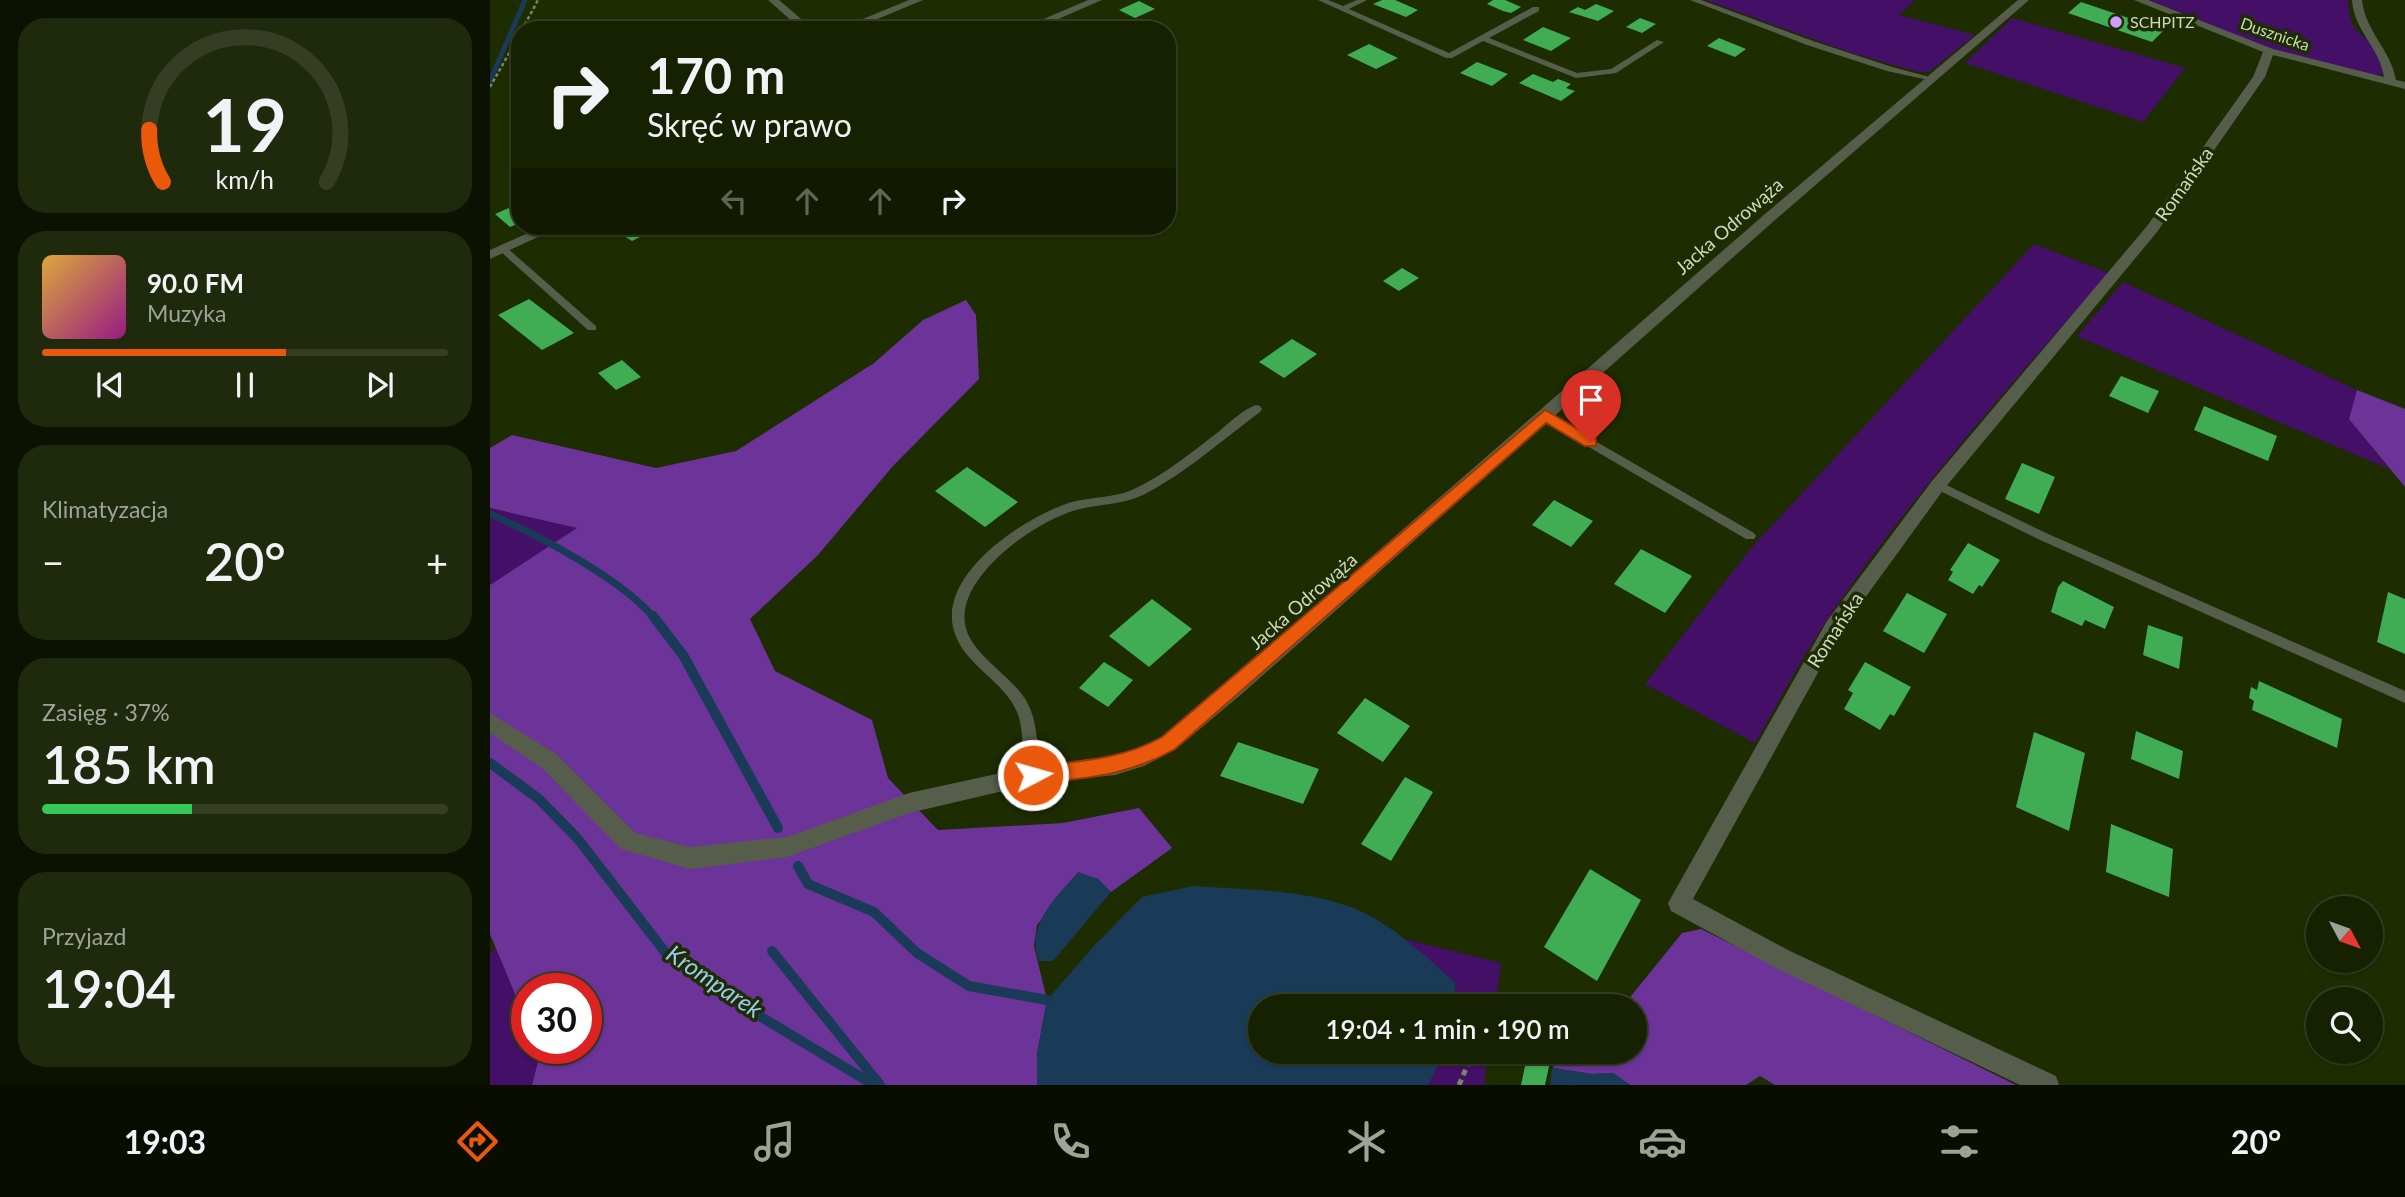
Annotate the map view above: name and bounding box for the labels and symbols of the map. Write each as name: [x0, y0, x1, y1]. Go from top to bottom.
place label: SCHPITZ: [2130, 12, 2195, 31]
street label: Dusznicka: [2238, 13, 2312, 54]
marker: SCHPITZ: [2108, 14, 2124, 30]
street label: Romańska: [2150, 142, 2217, 225]
street label: Jacka Odrowąża: [1670, 173, 1787, 279]
pin: [1561, 370, 1621, 442]
street label: Jacka Odrowąża: [1244, 548, 1361, 654]
street label: Romańska: [1802, 588, 1867, 672]
position arrow: [996, 738, 1070, 812]
north arrow: [2306, 896, 2384, 973]
water label: Kromparek: [661, 938, 769, 1024]
speed limit sign: 30: [511, 973, 602, 1064]

